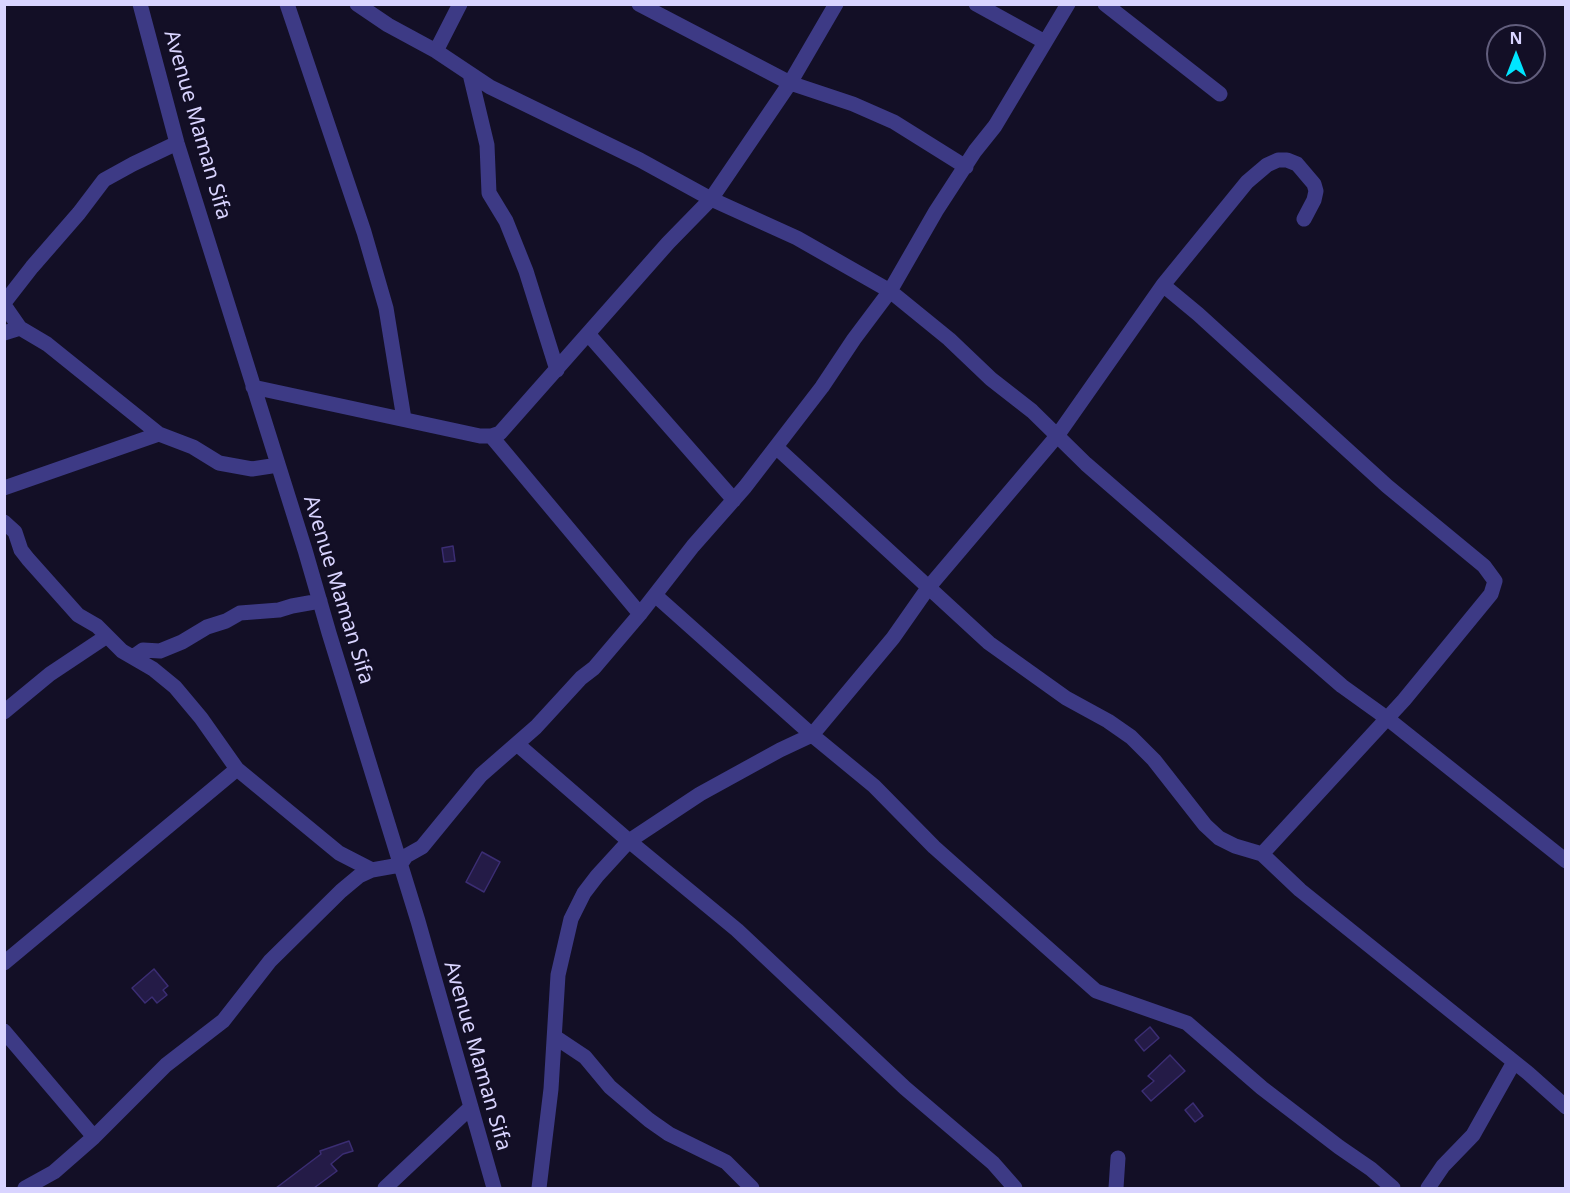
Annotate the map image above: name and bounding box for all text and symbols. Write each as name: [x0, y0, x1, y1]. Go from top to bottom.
north arrow: [1486, 24, 1546, 84]
street label: Avenue Maman Sifa: [158, 27, 236, 223]
text: N: [1509, 27, 1523, 49]
street label: Avenue Maman Sifa: [297, 493, 379, 687]
street label: Avenue Maman Sifa: [438, 958, 516, 1154]

